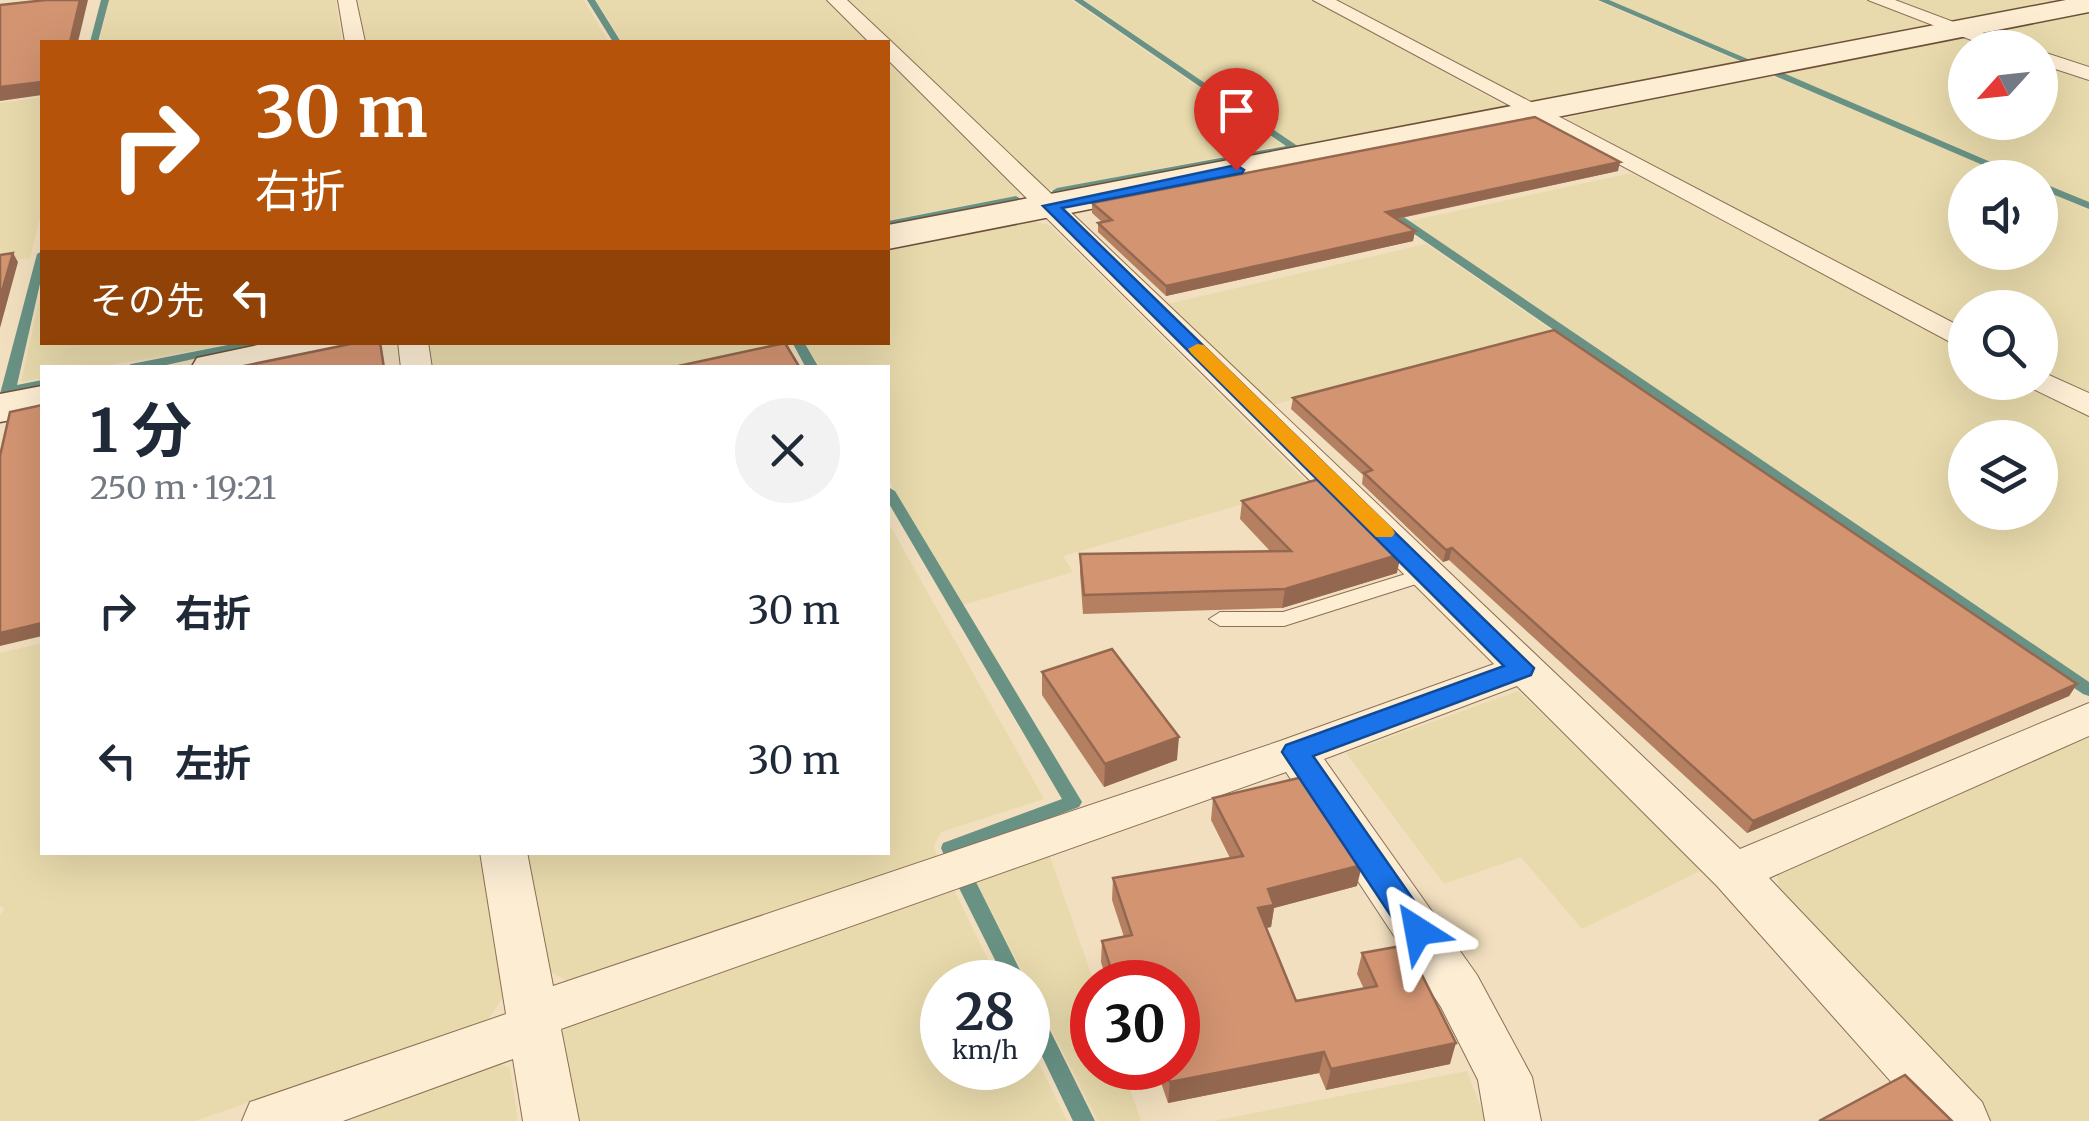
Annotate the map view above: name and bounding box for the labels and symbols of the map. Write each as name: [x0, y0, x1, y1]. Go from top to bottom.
north arrow: [1948, 30, 2058, 140]
pin: [1194, 68, 1279, 171]
position arrow: [1366, 879, 1470, 983]
speed limit sign: 30: [1070, 960, 1200, 1090]

